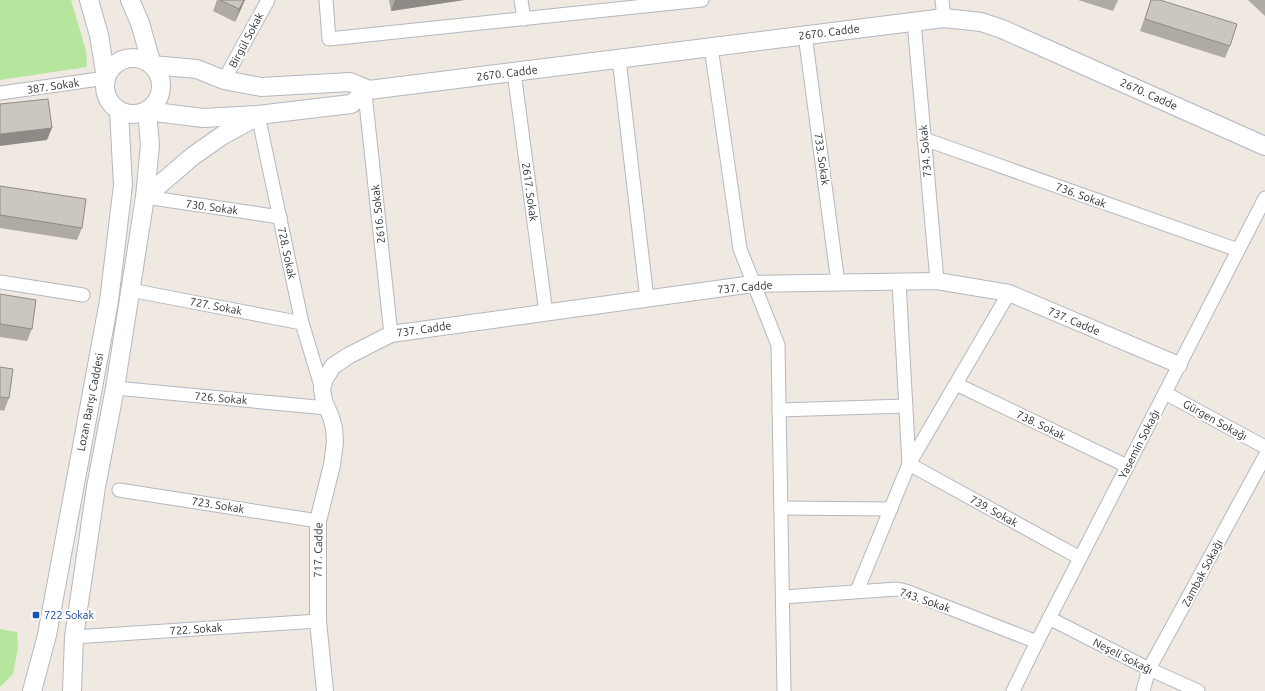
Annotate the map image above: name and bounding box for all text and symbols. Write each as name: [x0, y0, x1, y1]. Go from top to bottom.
street label: Birgül Sokak: [226, 10, 266, 70]
street label: 2670. Cadde: [798, 22, 860, 42]
street label: 2670. Cadde: [476, 63, 538, 83]
street label: 387. Sokak: [26, 76, 80, 96]
street label: 2670. Cadde: [1119, 76, 1179, 112]
street label: 734. Sokak: [917, 124, 933, 178]
street label: 733. Sokak: [812, 132, 832, 186]
street label: 2617. Sokak: [520, 162, 540, 222]
street label: 736. Sokak: [1054, 180, 1108, 210]
street label: 2616. Sokak: [369, 184, 387, 244]
street label: 730. Sokak: [185, 197, 239, 217]
street label: 728. Sokak: [276, 226, 298, 280]
street label: 737. Cadde: [717, 279, 773, 295]
street label: 727. Sokak: [189, 295, 243, 317]
street label: 737. Cadde: [1046, 305, 1102, 337]
street label: 737. Cadde: [396, 319, 452, 339]
street label: Lozan Barışı Caddesi: [75, 352, 105, 452]
street label: 726. Sokak: [194, 390, 248, 406]
street label: Gürgen Sokağı: [1181, 397, 1249, 443]
street label: Yasemin Sokağı: [1116, 407, 1162, 481]
street label: 738. Sokak: [1015, 408, 1068, 442]
street label: 739. Sokak: [968, 493, 1020, 529]
street label: 723. Sokak: [191, 495, 245, 515]
street label: 717. Cadde: [312, 522, 324, 578]
street label: Zambak Sokağı: [1179, 538, 1225, 608]
street label: 743. Sokak: [898, 586, 952, 614]
place label: 722 Sokak: [44, 609, 95, 621]
marker: 722 Sokak: [31, 610, 41, 620]
street label: 722. Sokak: [169, 621, 223, 637]
street label: Neşeli Sokağı: [1091, 636, 1155, 676]

